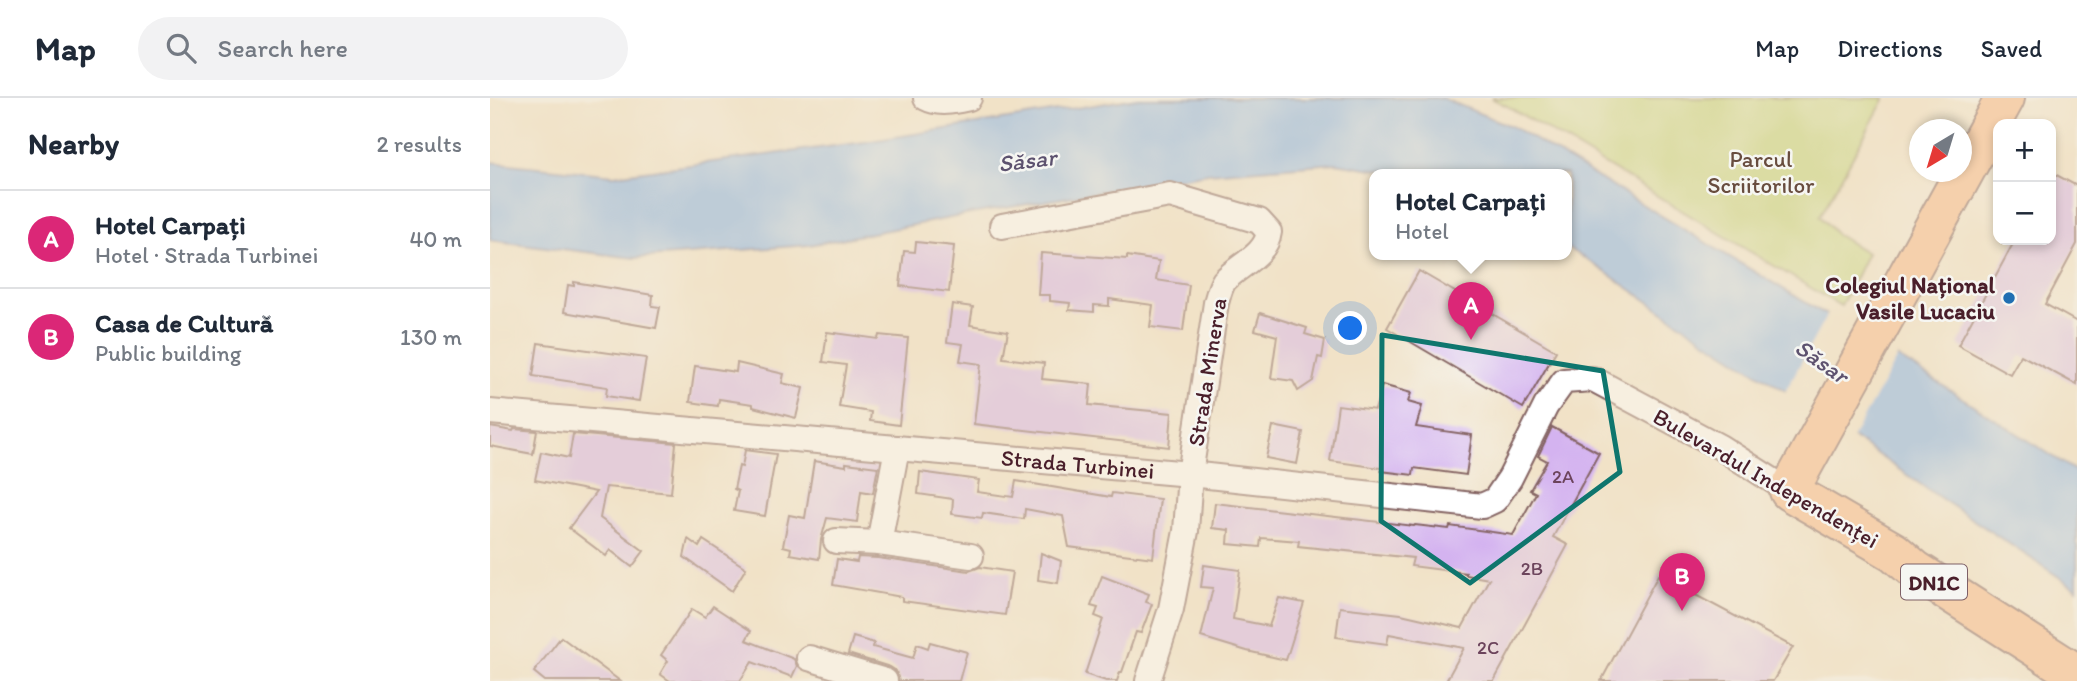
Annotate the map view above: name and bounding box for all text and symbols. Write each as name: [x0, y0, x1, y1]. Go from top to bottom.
search box: [138, 17, 628, 80]
text: Map: [35, 29, 96, 68]
icon: search: [162, 29, 200, 67]
text: Search here: [218, 32, 348, 64]
text: Map: [1755, 34, 1799, 63]
text: Directions: [1837, 34, 1943, 63]
text: Saved: [1981, 34, 2042, 63]
north arrow: [1909, 119, 1972, 182]
map controls: [1993, 119, 2056, 245]
button: +: [1993, 119, 2056, 182]
text: Nearby: [28, 125, 119, 162]
text: 2 results: [376, 130, 462, 158]
water label: Săsar: [996, 142, 1061, 178]
park label: Parcul Scriitorilor: [1708, 145, 1814, 199]
popup: [1369, 169, 1572, 260]
button: −: [1993, 182, 2056, 245]
text: Hotel Carpați: [1395, 185, 1546, 217]
text: Hotel Carpați: [95, 209, 246, 241]
text: Hotel: [1395, 217, 1449, 245]
text: A: [44, 225, 58, 253]
text: 40 m: [409, 225, 462, 253]
text: Hotel · Strada Turbinei: [95, 241, 318, 269]
place label: Colegiul Național Vasile Lucaciu: [1825, 271, 1995, 325]
pin: A: [1448, 282, 1494, 340]
marker: Colegiul Național Vasile Lucaciu: [2001, 290, 2017, 306]
street label: Strada Minerva: [1181, 296, 1233, 448]
text: Casa de Cultură: [95, 307, 273, 339]
your location: [1333, 311, 1367, 345]
text: B: [44, 323, 58, 351]
text: 130 m: [400, 323, 462, 351]
water label: Săsar: [1790, 332, 1857, 391]
text: Public building: [95, 339, 241, 367]
street label: Bulevardul Independenței: [1648, 402, 1884, 554]
street label: Strada Turbinei: [1000, 443, 1156, 485]
house number: 2A: [1552, 465, 1574, 488]
pin: B: [1659, 553, 1705, 611]
house number: 2B: [1521, 557, 1543, 580]
road number: DN1C: [1901, 564, 1967, 600]
house number: 2C: [1477, 636, 1499, 659]

